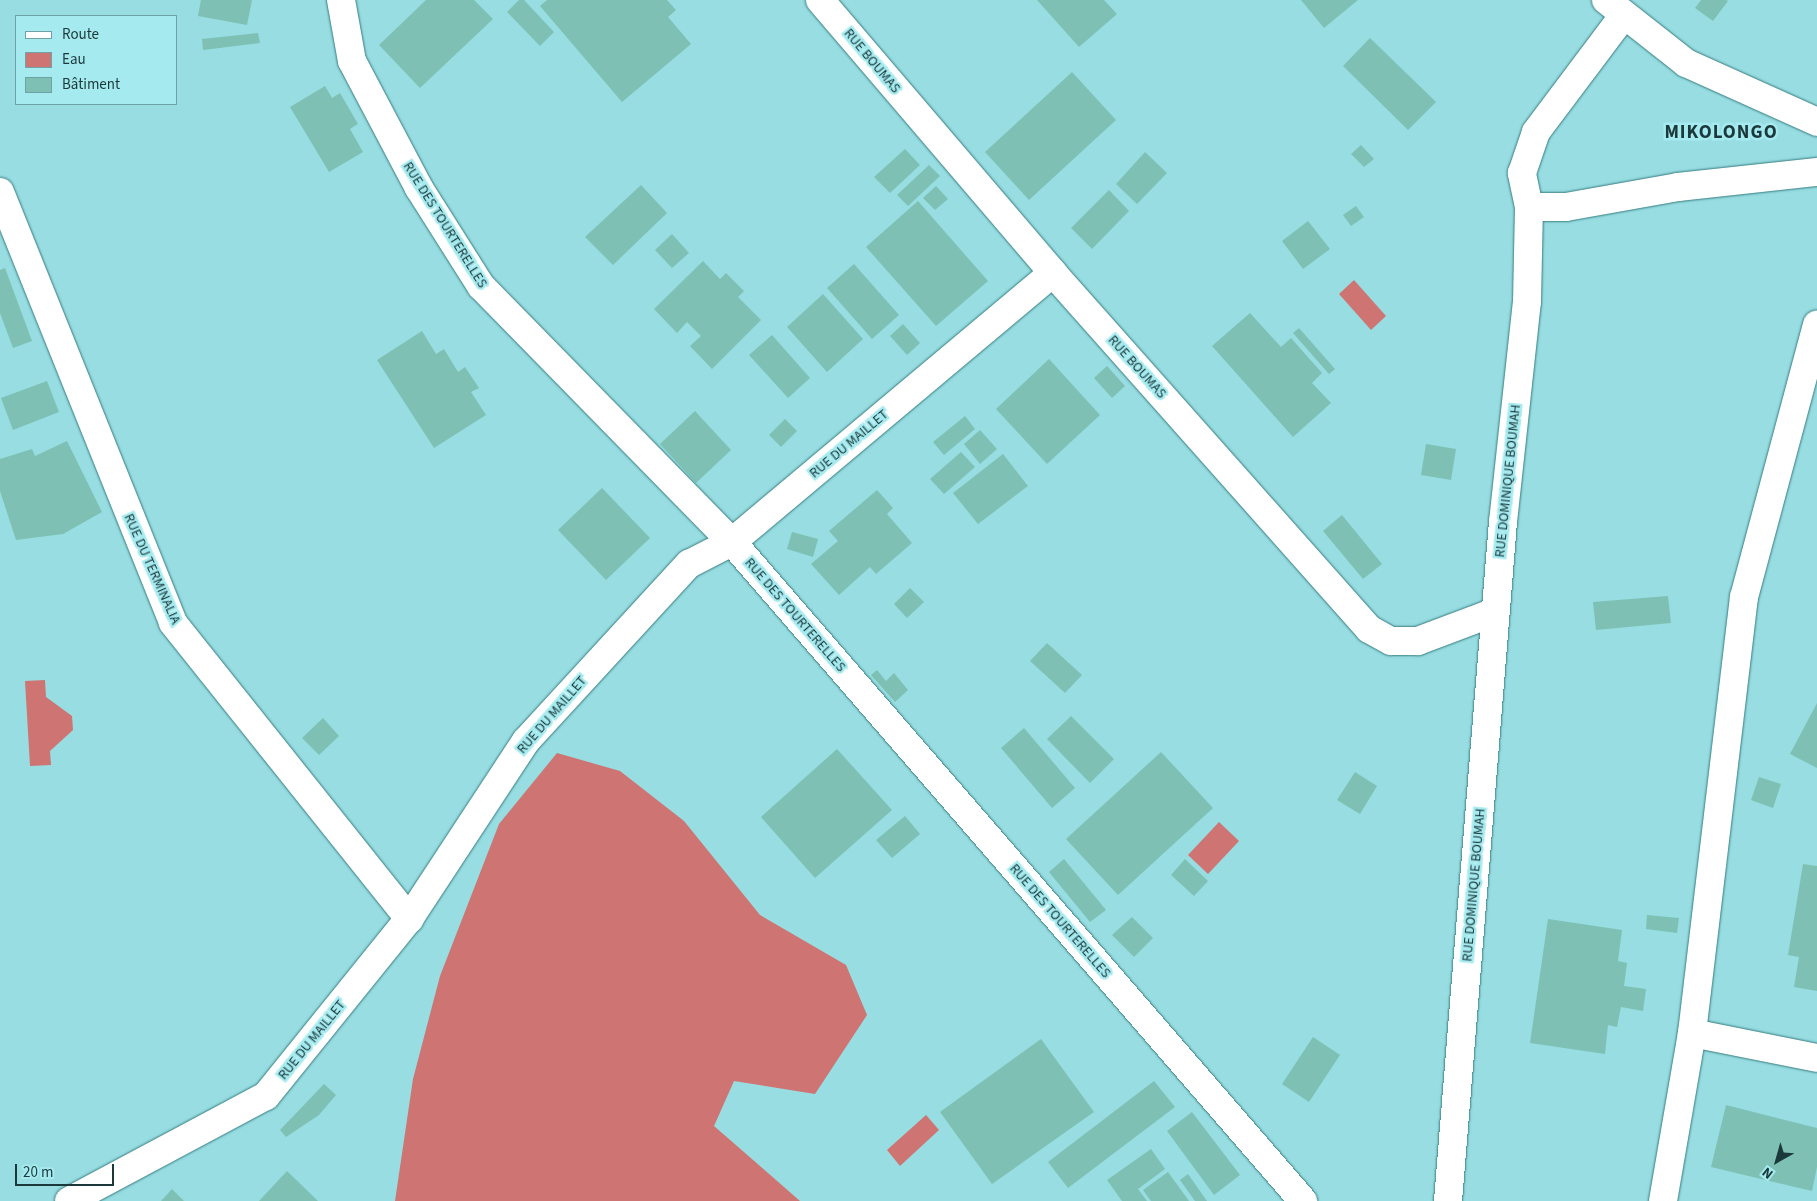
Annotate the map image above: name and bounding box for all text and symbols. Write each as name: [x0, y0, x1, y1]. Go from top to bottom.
legend: [15, 15, 178, 105]
text: Route: [62, 24, 99, 45]
street label: RUE BOUMAS: [840, 25, 904, 97]
text: Eau: [62, 49, 86, 70]
text: Bâtiment: [62, 74, 120, 95]
district label: MIKOLONGO: [1663, 122, 1779, 144]
street label: RUE DES TOURTERELLES: [399, 159, 491, 291]
street label: RUE BOUMAS: [1104, 332, 1170, 402]
street label: RUE DOMINIQUE BOUMAH: [1492, 404, 1524, 558]
street label: RUE DU MAILLET: [806, 406, 892, 482]
street label: RUE DU TERMINALIA: [120, 511, 184, 627]
street label: RUE DES TOURTERELLES: [741, 555, 849, 675]
street label: RUE DU MAILLET: [514, 673, 590, 757]
street label: RUE DOMINIQUE BOUMAH: [1459, 808, 1489, 962]
street label: RUE DES TOURTERELLES: [1006, 861, 1114, 981]
street label: RUE DU MAILLET: [275, 997, 349, 1083]
north arrow: [1752, 1136, 1802, 1186]
scale bar: [18, 1154, 116, 1186]
text: 20 m: [23, 1162, 53, 1183]
text: N: [1758, 1162, 1778, 1184]

